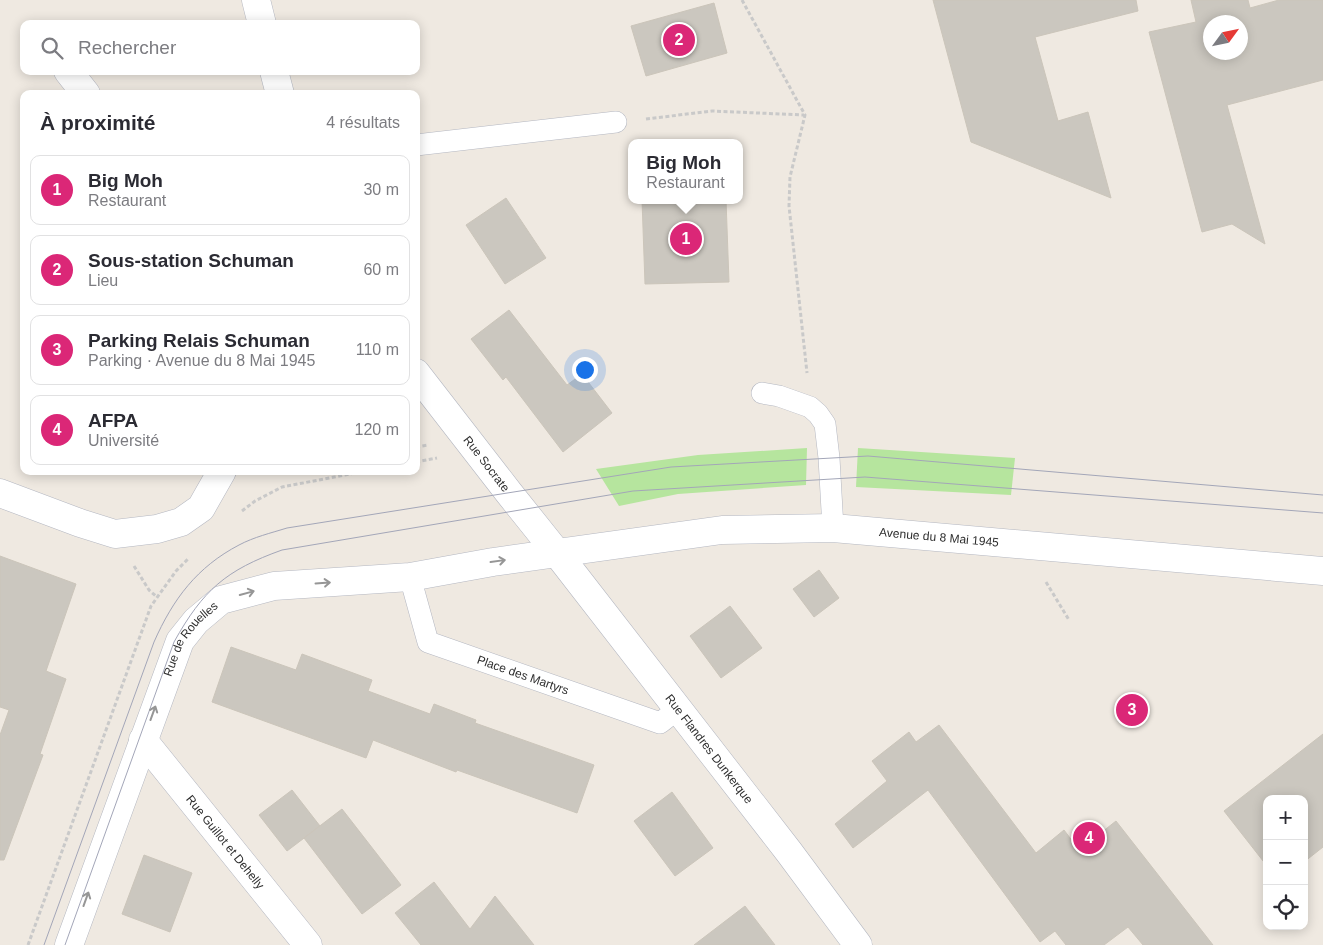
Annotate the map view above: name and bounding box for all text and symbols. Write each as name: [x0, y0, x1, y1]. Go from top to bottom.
north arrow: [1203, 15, 1248, 60]
search box: [20, 20, 420, 75]
pin: 2: [663, 21, 695, 59]
icon: search: [38, 34, 66, 62]
text: Rechercher: [78, 37, 176, 58]
text: À proximité: [40, 111, 156, 134]
text: 4 résultats: [326, 114, 400, 131]
popup: [628, 139, 743, 204]
text: Big Moh: [646, 152, 721, 173]
text: Big Moh: [88, 170, 163, 191]
text: Restaurant: [646, 174, 725, 191]
text: 1: [53, 181, 61, 198]
text: 30 m: [363, 181, 399, 198]
text: Restaurant: [88, 192, 166, 209]
pin: 1: [670, 220, 702, 258]
text: Sous-station Schuman: [88, 250, 294, 271]
text: 2: [53, 261, 61, 278]
text: 60 m: [363, 261, 399, 278]
text: Lieu: [88, 272, 118, 289]
text: Parking Relais Schuman: [88, 330, 310, 351]
text: 3: [53, 341, 61, 358]
text: 110 m: [356, 341, 399, 358]
text: Parking · Avenue du 8 Mai 1945: [88, 352, 315, 369]
your location: [572, 357, 598, 383]
text: AFPA: [88, 410, 138, 431]
text: 4: [53, 421, 61, 438]
text: 120 m: [355, 421, 399, 438]
text: Université: [88, 432, 159, 449]
street label: Rue Socrate: [460, 433, 513, 495]
street label: Avenue du 8 Mai 1945: [879, 525, 1000, 550]
one-way arrow: [490, 556, 506, 566]
one-way arrow: [314, 578, 330, 587]
one-way arrow: [238, 588, 254, 597]
street label: Rue de Rouelles: [161, 599, 221, 678]
street label: Place des Martyrs: [475, 653, 571, 698]
pin: 3: [1116, 691, 1148, 729]
street label: Rue Flandres Dunkerque: [662, 692, 756, 807]
one-way arrow: [149, 706, 158, 722]
street label: Rue Guillot et Dehelly: [183, 792, 267, 892]
map controls: [1263, 795, 1308, 930]
button: +: [1263, 795, 1308, 840]
pin: 4: [1073, 819, 1105, 857]
button: −: [1263, 840, 1308, 885]
button: locate: [1263, 885, 1308, 930]
one-way arrow: [82, 892, 91, 907]

